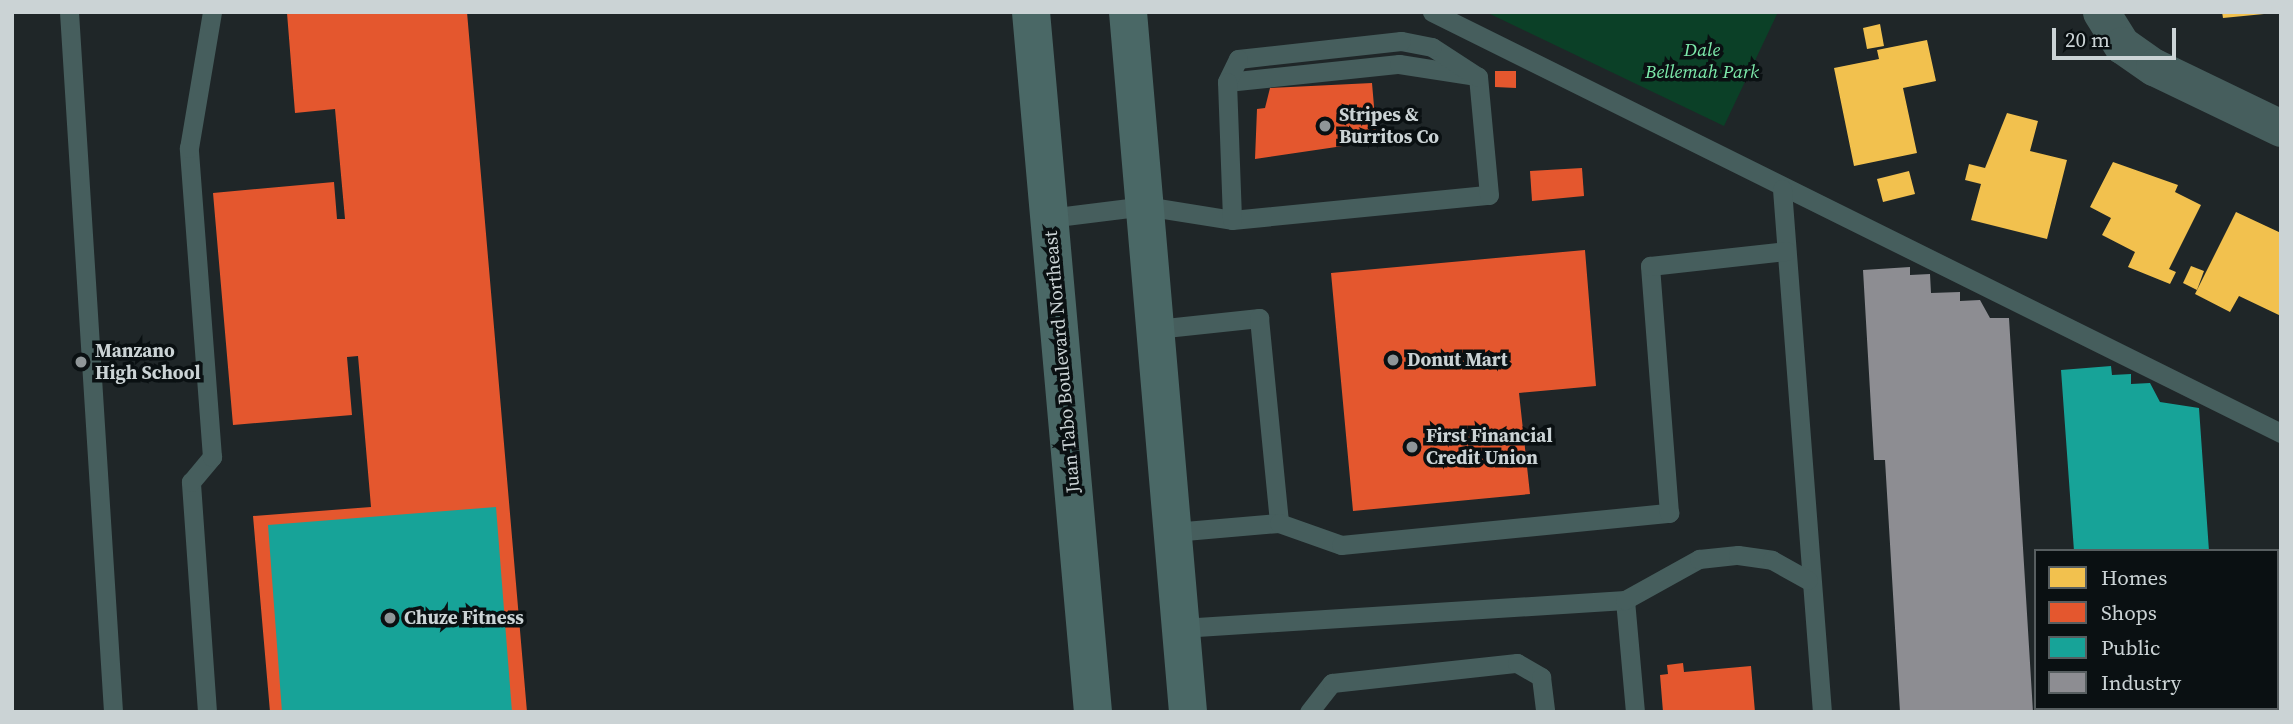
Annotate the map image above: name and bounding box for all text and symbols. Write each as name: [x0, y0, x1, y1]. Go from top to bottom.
scale bar: [2055, 14, 2179, 58]
text: 20 m: [2065, 25, 2110, 54]
park label: Dale Bellemah Park: [1645, 39, 1759, 83]
place label: Stripes & Burritos Co: [1339, 104, 1439, 148]
marker: Stripes & Burritos Co: [1317, 118, 1333, 134]
street label: Juan Tabo Boulevard Northeast: [1039, 230, 1085, 494]
place label: Manzano High School: [95, 340, 201, 384]
place label: Donut Mart: [1407, 349, 1508, 371]
marker: Donut Mart: [1385, 352, 1401, 368]
marker: Manzano High School: [73, 354, 89, 370]
place label: First Financial Credit Union: [1426, 425, 1553, 469]
marker: First Financial Credit Union: [1404, 439, 1420, 455]
legend: [2034, 549, 2279, 710]
text: Homes: [2101, 563, 2167, 592]
text: Shops: [2101, 598, 2157, 627]
place label: Chuze Fitness: [404, 607, 524, 629]
marker: Chuze Fitness: [382, 610, 398, 626]
text: Public: [2101, 633, 2160, 662]
text: Industry: [2101, 668, 2181, 697]

